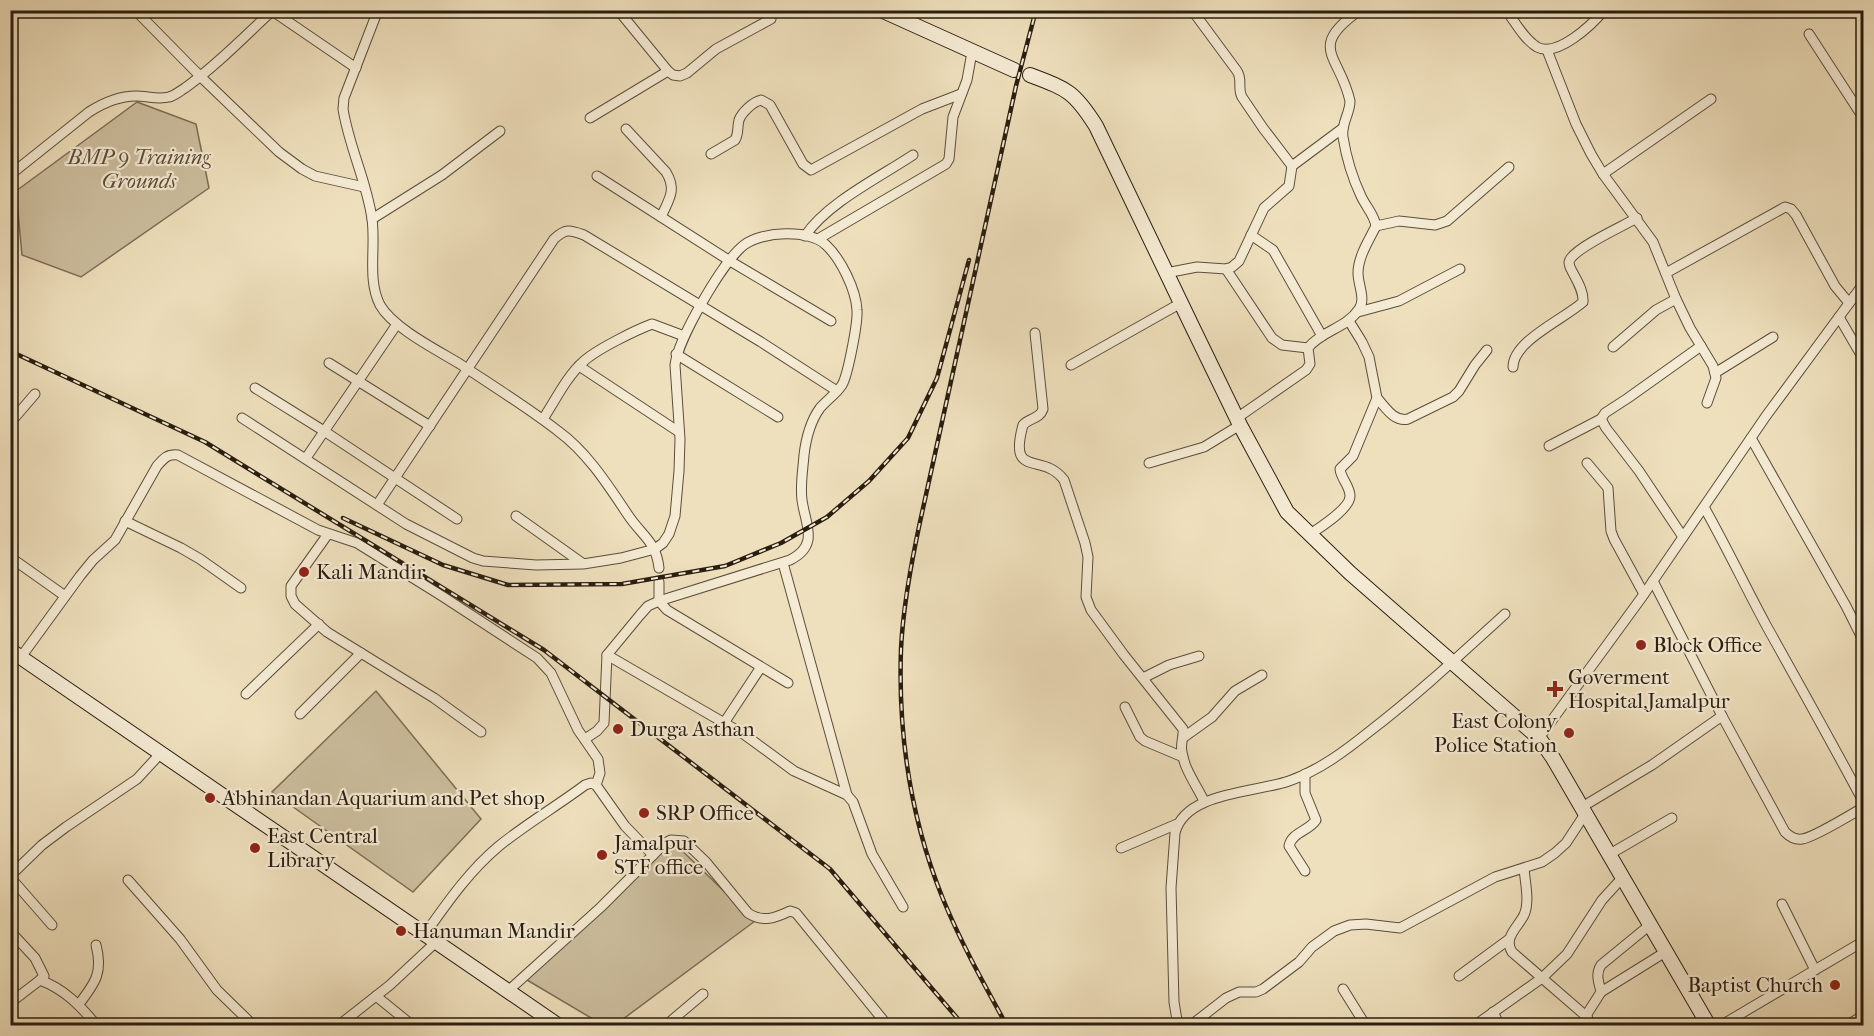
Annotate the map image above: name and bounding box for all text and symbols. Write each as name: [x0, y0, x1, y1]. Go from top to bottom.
park label: BMP 9 Training Grounds: [66, 145, 211, 193]
place label: Kali Mandir: [316, 560, 425, 584]
marker: Kali Mandir: [297, 565, 311, 579]
place label: Block Office: [1653, 633, 1762, 657]
marker: Block Office: [1634, 638, 1648, 652]
place label: Goverment Hospital,Jamalpur: [1568, 665, 1730, 713]
marker: Goverment Hospital,Jamalpur: [1546, 680, 1564, 698]
place label: East Colony Police Station: [1434, 709, 1558, 757]
place label: Durga Asthan: [630, 717, 755, 741]
marker: Durga Asthan: [611, 722, 625, 736]
marker: East Colony Police Station: [1562, 726, 1576, 740]
place label: Abhinandan Aquarium and Pet shop: [221, 786, 545, 810]
marker: Abhinandan Aquarium and Pet shop: [203, 791, 217, 805]
place label: SRP Office: [656, 801, 754, 825]
marker: SRP Office: [637, 806, 651, 820]
place label: East Central Library: [267, 824, 378, 872]
place label: Jamalpur STF office: [612, 831, 703, 879]
marker: East Central Library: [248, 841, 262, 855]
marker: Jamalpur STF office: [595, 848, 609, 862]
place label: Hanuman Mandir: [413, 919, 575, 943]
marker: Hanuman Mandir: [394, 924, 408, 938]
place label: Baptist Church: [1687, 973, 1823, 997]
marker: Baptist Church: [1828, 978, 1842, 992]

